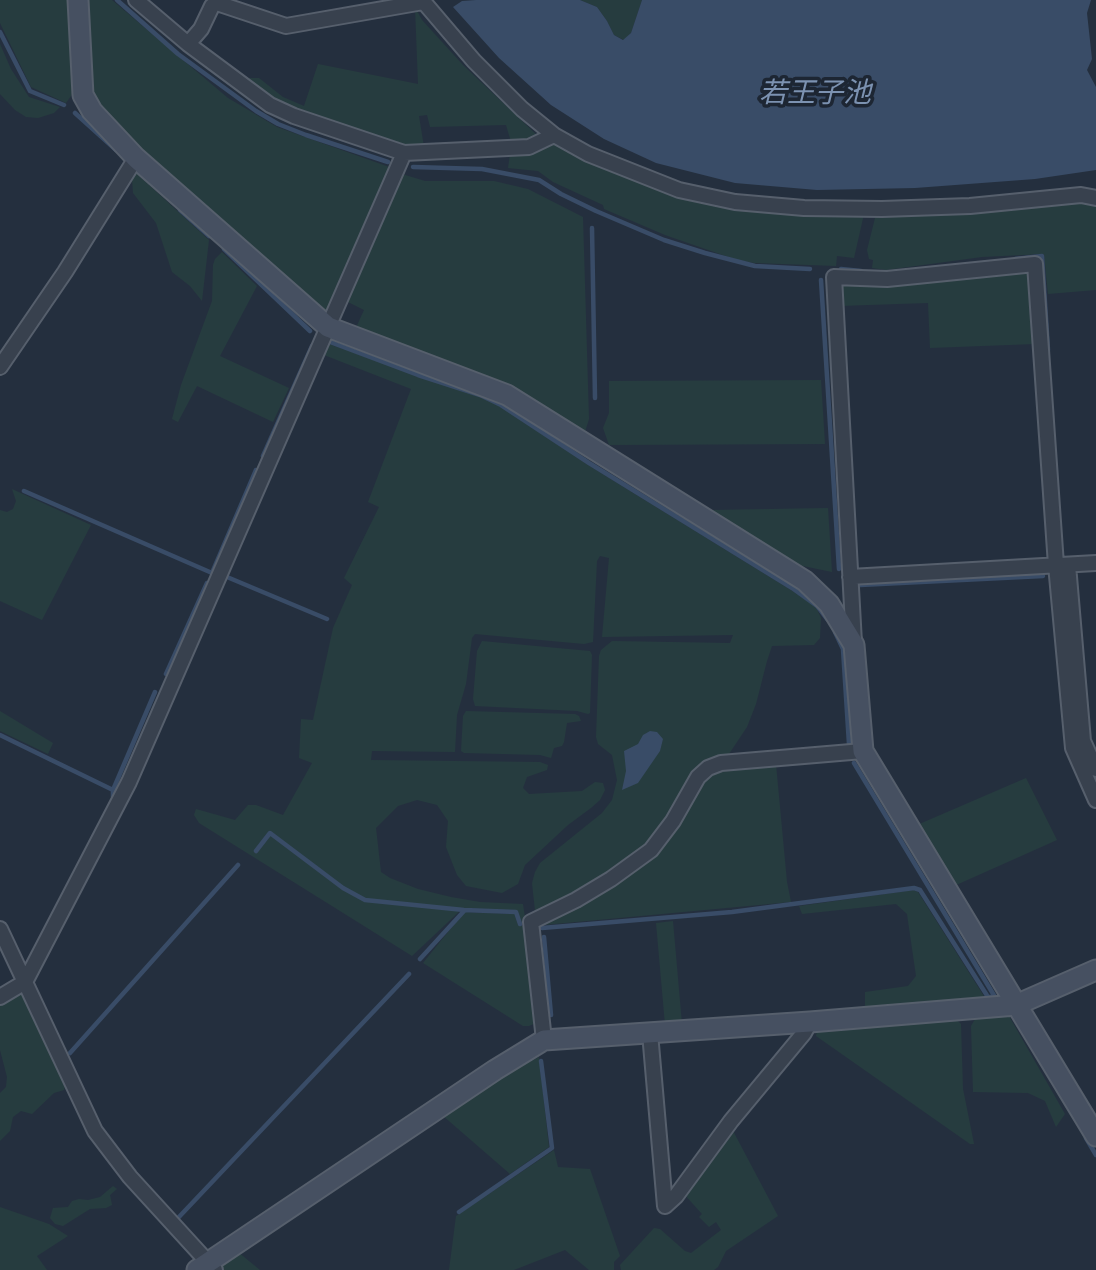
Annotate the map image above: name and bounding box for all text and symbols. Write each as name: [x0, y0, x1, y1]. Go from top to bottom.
water label: 若王子池: [759, 77, 871, 111]

